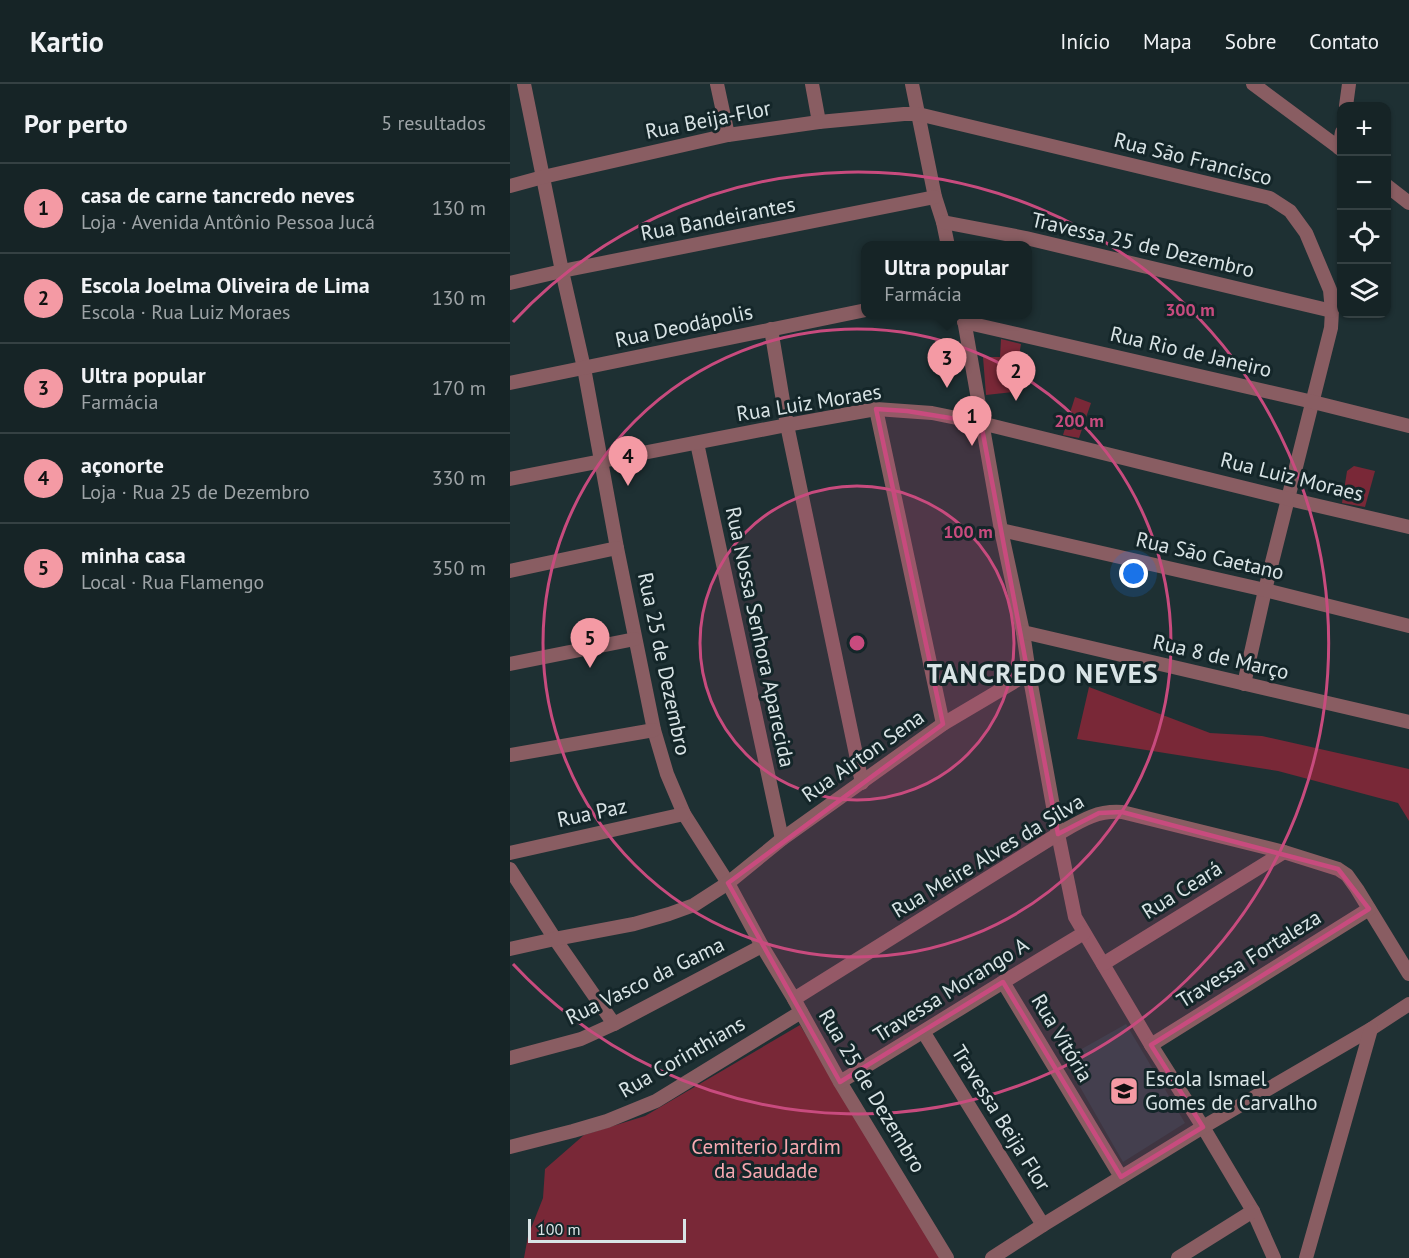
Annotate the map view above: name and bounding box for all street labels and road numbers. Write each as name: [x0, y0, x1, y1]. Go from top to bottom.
street label: Rua Beija-Flor: [643, 94, 773, 145]
street label: Rua São Francisco: [1111, 126, 1275, 191]
street label: Rua Bandeirantes: [638, 190, 797, 247]
street label: Travessa 25 de Dezembro: [1029, 206, 1257, 283]
street label: Rua Deodápolis: [613, 298, 755, 353]
street label: Rua Rio de Janeiro: [1108, 320, 1274, 383]
street label: Rua Luiz Moraes: [735, 378, 883, 427]
street label: Rua Luiz Moraes: [1218, 446, 1366, 507]
street label: Rua Nossa Senhora Aparecida: [720, 504, 801, 770]
street label: Rua São Caetano: [1133, 525, 1287, 586]
street label: Rua 25 de Dezembro: [632, 570, 697, 758]
street label: Rua 8 de Março: [1151, 628, 1292, 685]
street label: Rua Airton Sena: [796, 703, 929, 808]
street label: Rua Meire Alves da Silva: [887, 787, 1089, 924]
street label: Rua Paz: [555, 792, 629, 833]
street label: Rua Ceará: [1137, 854, 1227, 925]
street label: Travessa Fortaleza: [1172, 903, 1326, 1014]
street label: Rua Vasco da Gama: [561, 930, 728, 1031]
street label: Travessa Morango A: [868, 931, 1034, 1048]
street label: Rua Vitória: [1026, 989, 1099, 1087]
street label: Rua 25 de Dezembro: [813, 1004, 932, 1178]
street label: Rua Corinthians: [614, 1010, 750, 1104]
street label: Travessa Beija Flor: [946, 1040, 1057, 1196]

